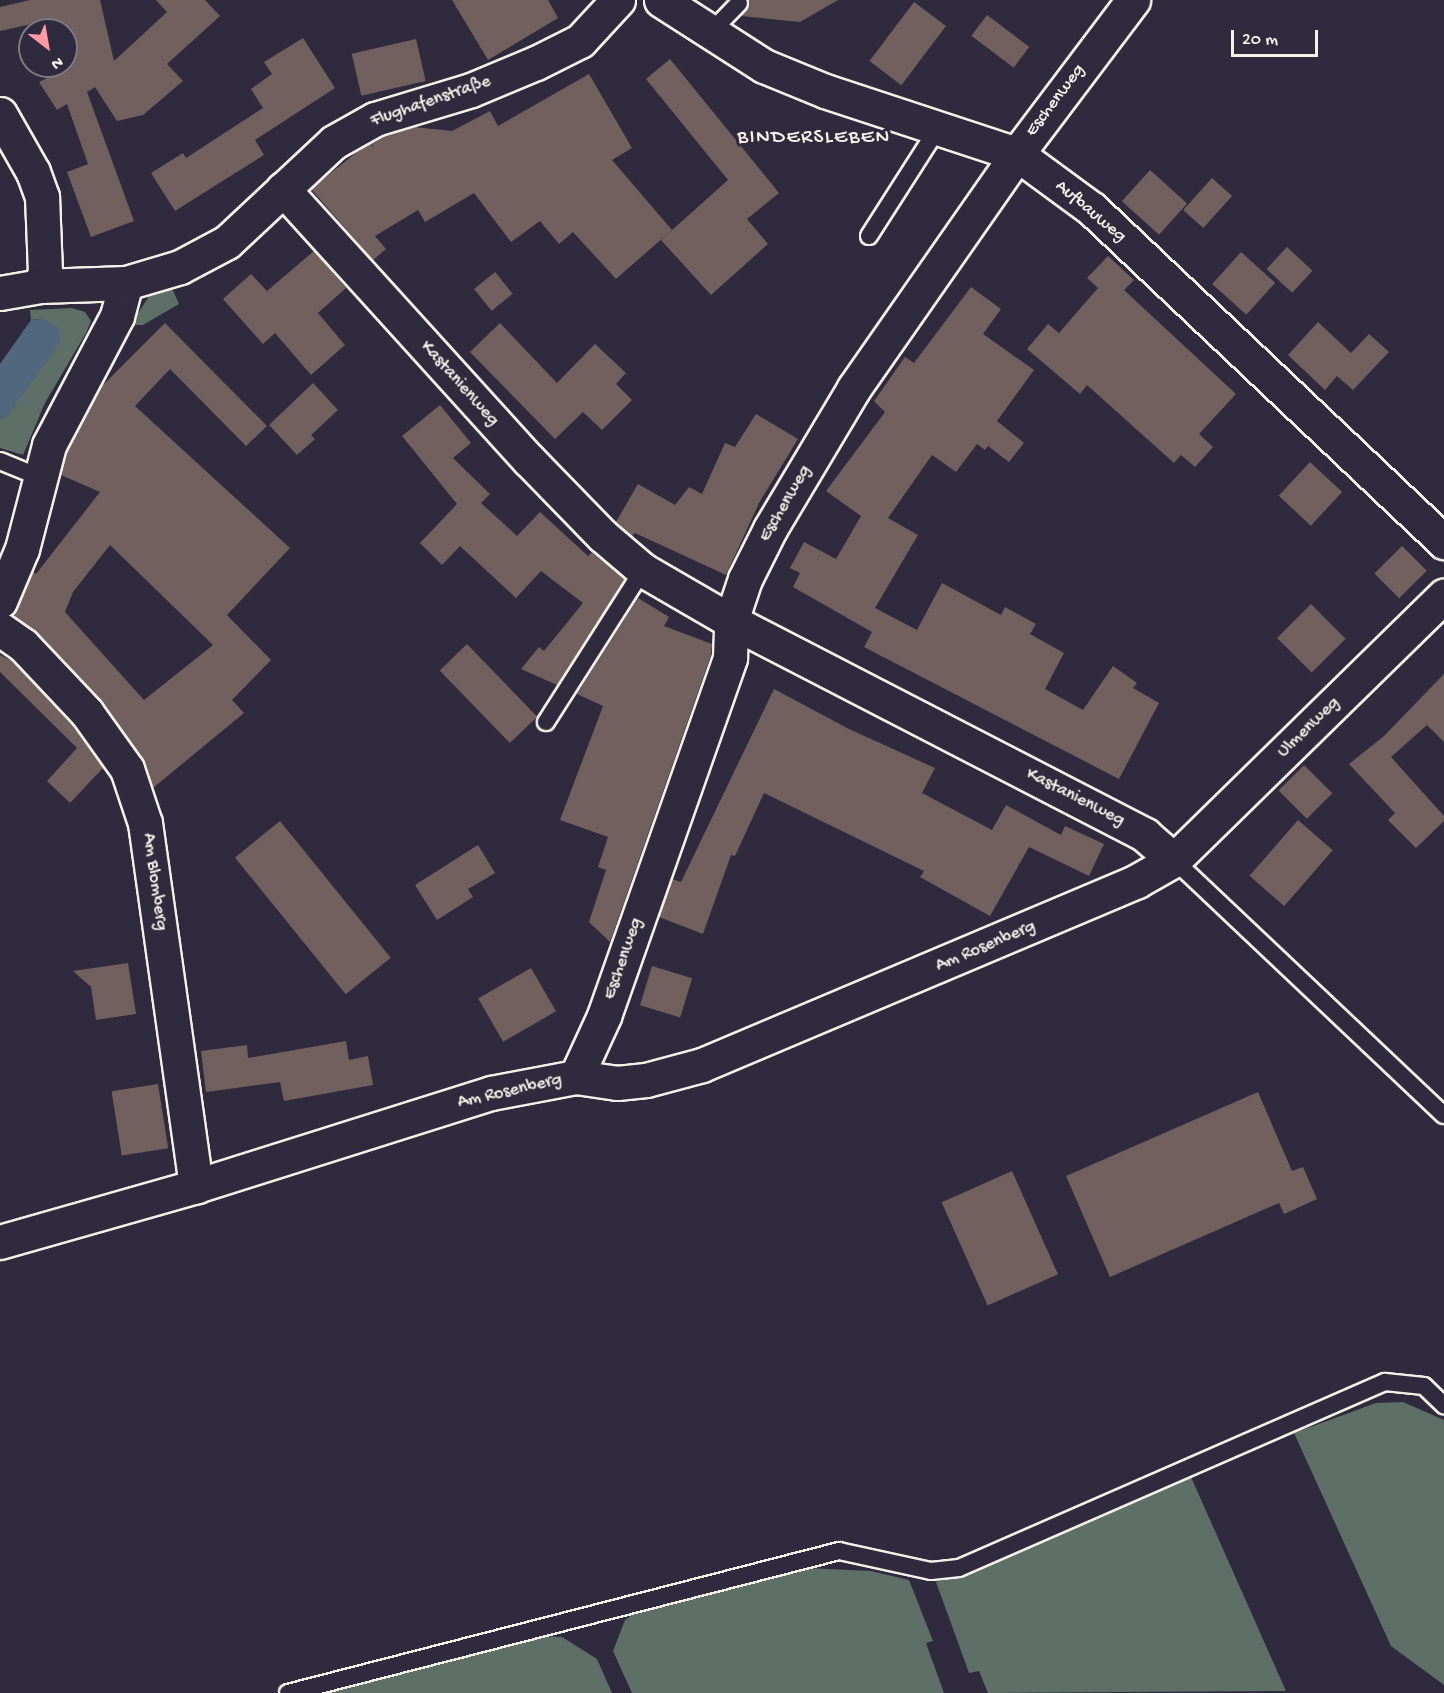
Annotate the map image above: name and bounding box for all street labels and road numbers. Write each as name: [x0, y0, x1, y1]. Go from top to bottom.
street label: Eschenweg: [1022, 61, 1090, 141]
street label: Flughafenstraße: [368, 71, 494, 133]
street label: Aufbauweg: [1050, 176, 1130, 248]
street label: Kastanienweg: [415, 337, 503, 431]
street label: Eschenweg: [755, 462, 817, 546]
street label: Ulmenweg: [1273, 693, 1345, 763]
street label: Kastanienweg: [1022, 764, 1128, 832]
street label: Am Blomberg: [136, 832, 172, 932]
street label: Eschenweg: [600, 915, 648, 1003]
street label: Am Rosenberg: [933, 916, 1039, 978]
street label: Am Rosenberg: [456, 1070, 564, 1114]

